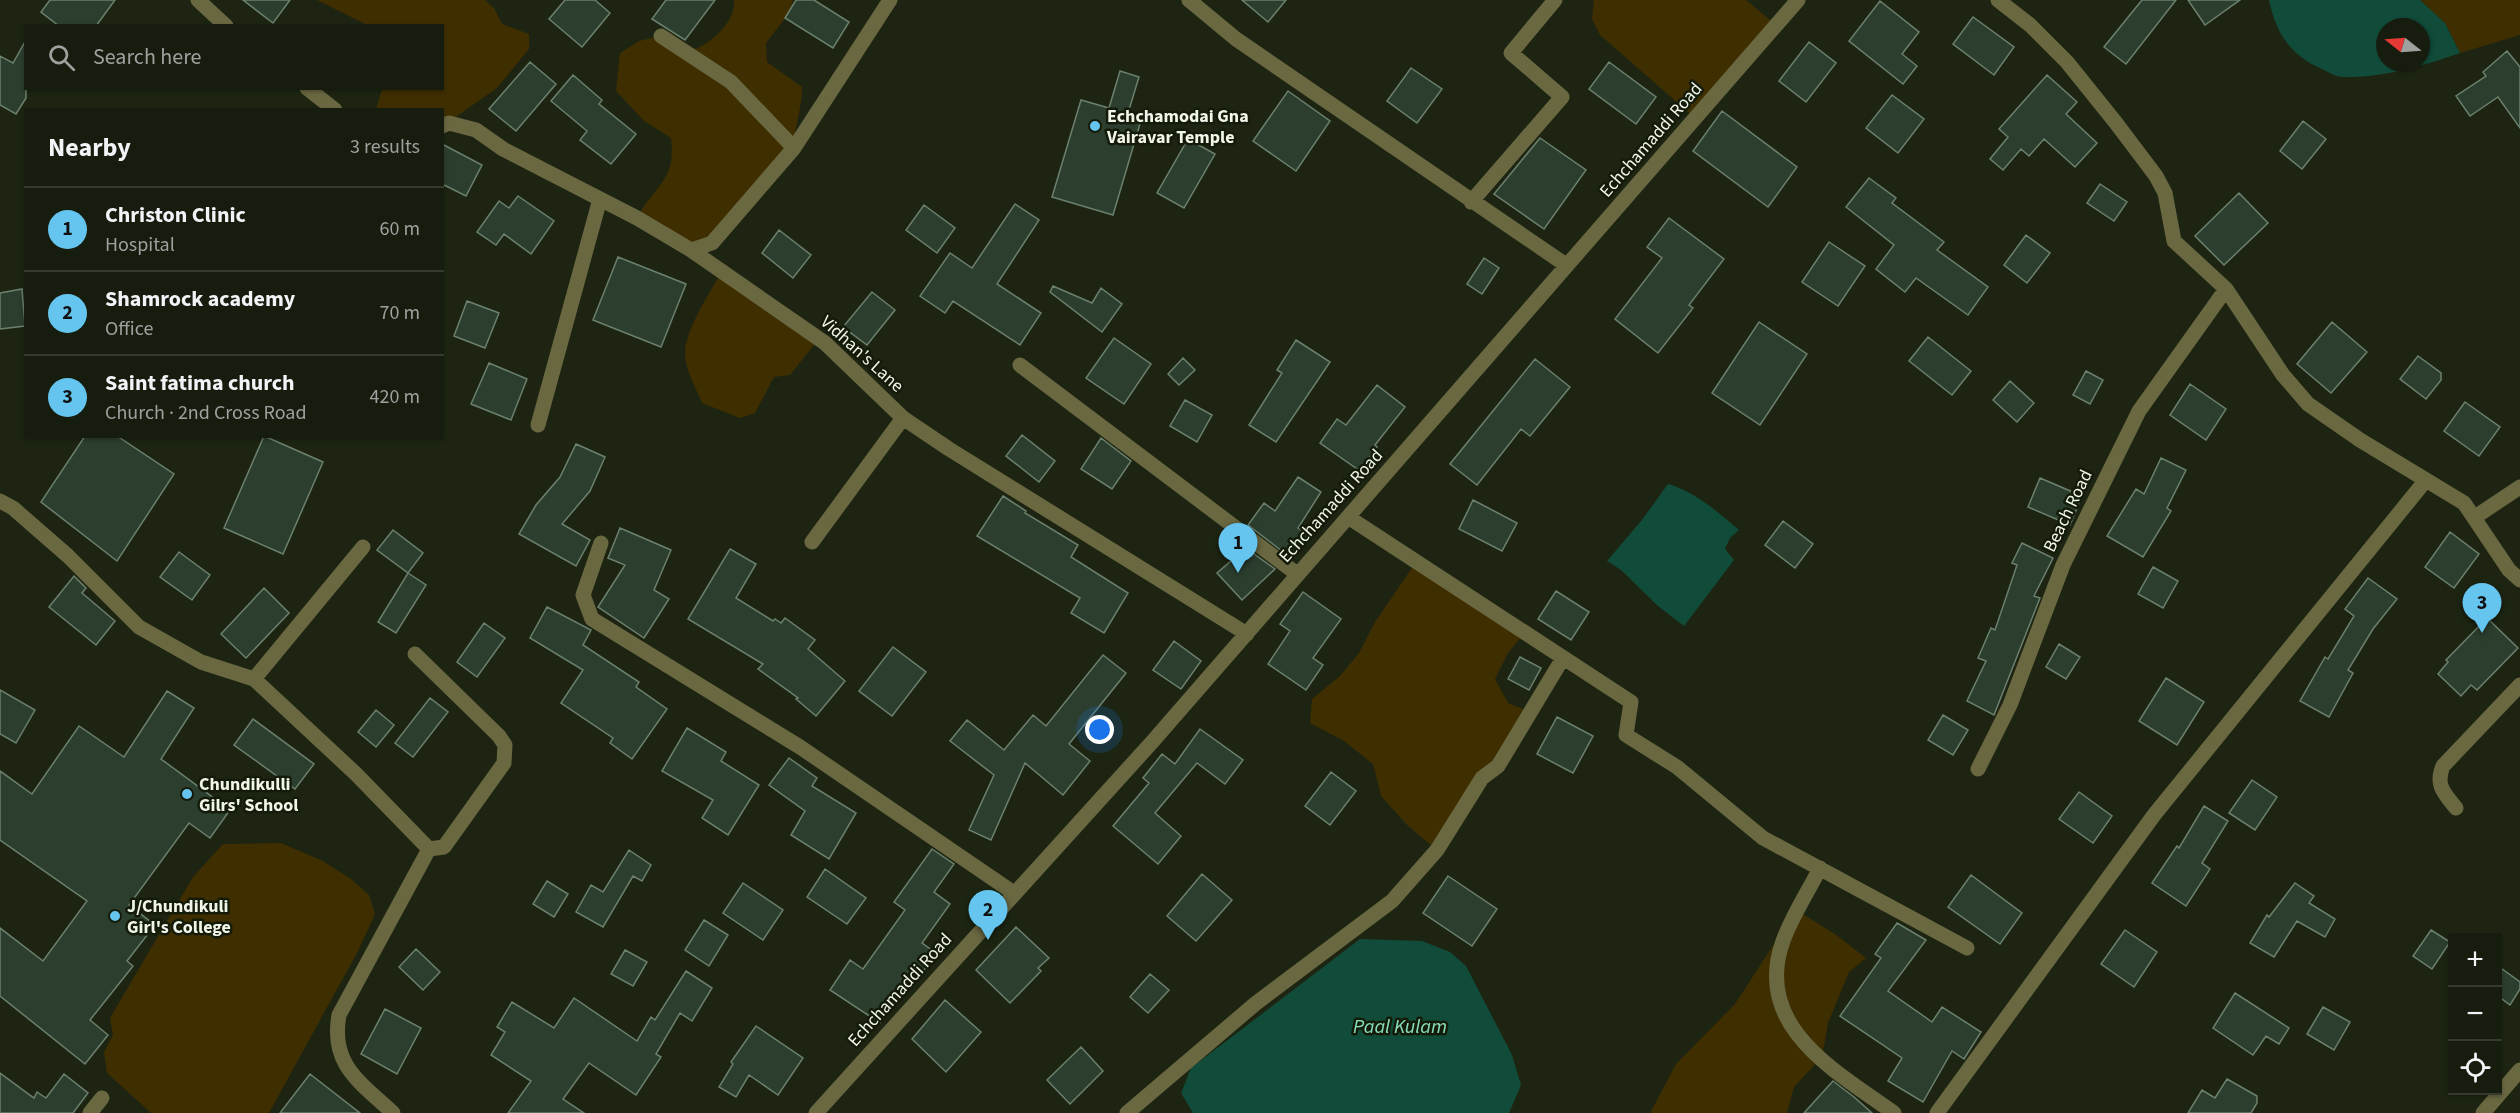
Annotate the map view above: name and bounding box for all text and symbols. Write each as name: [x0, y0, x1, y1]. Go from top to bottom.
north arrow: [2376, 18, 2430, 72]
search box: [24, 24, 444, 90]
icon: search: [45, 41, 78, 74]
text: Search here: [93, 41, 201, 73]
street label: Echchamaddi Road: [1594, 77, 1708, 203]
place label: Echchamodai Gna Vairavar Temple: [1106, 104, 1249, 150]
marker: Echchamodai Gna Vairavar Temple: [1088, 119, 1102, 133]
text: Nearby: [48, 129, 131, 166]
text: 3 results: [350, 133, 420, 161]
text: Christon Clinic: [105, 199, 246, 231]
text: 1: [62, 215, 73, 243]
text: 60 m: [380, 215, 420, 243]
text: Hospital: [105, 231, 175, 259]
text: Shamrock academy: [105, 283, 295, 315]
text: 2: [62, 299, 73, 327]
text: 70 m: [380, 299, 420, 327]
street label: Vidhan's Lane: [815, 310, 909, 398]
text: Office: [105, 315, 153, 343]
text: Saint fatima church: [105, 367, 295, 399]
text: 3: [62, 383, 73, 411]
text: 420 m: [370, 383, 420, 411]
text: Church · 2nd Cross Road: [105, 399, 307, 427]
street label: Echchamaddi Road: [1273, 444, 1389, 568]
street label: Beach Road: [2037, 466, 2099, 556]
pin: 1: [1218, 524, 1258, 573]
pin: 3: [2462, 584, 2502, 633]
your location: [1085, 715, 1114, 744]
place label: Chundikulli Gilrs' School: [199, 772, 298, 818]
marker: Chundikulli Gilrs' School: [180, 787, 194, 801]
pin: 2: [968, 890, 1008, 940]
place label: J/Chundikuli Girl's College: [127, 894, 231, 940]
marker: J/Chundikuli Girl's College: [108, 909, 122, 923]
street label: Echchamaddi Road: [842, 928, 958, 1052]
map controls: [2448, 933, 2502, 1095]
button: +: [2448, 933, 2502, 987]
button: −: [2448, 987, 2502, 1041]
water label: Paal Kulam: [1353, 1013, 1447, 1041]
button: locate: [2448, 1041, 2502, 1095]

